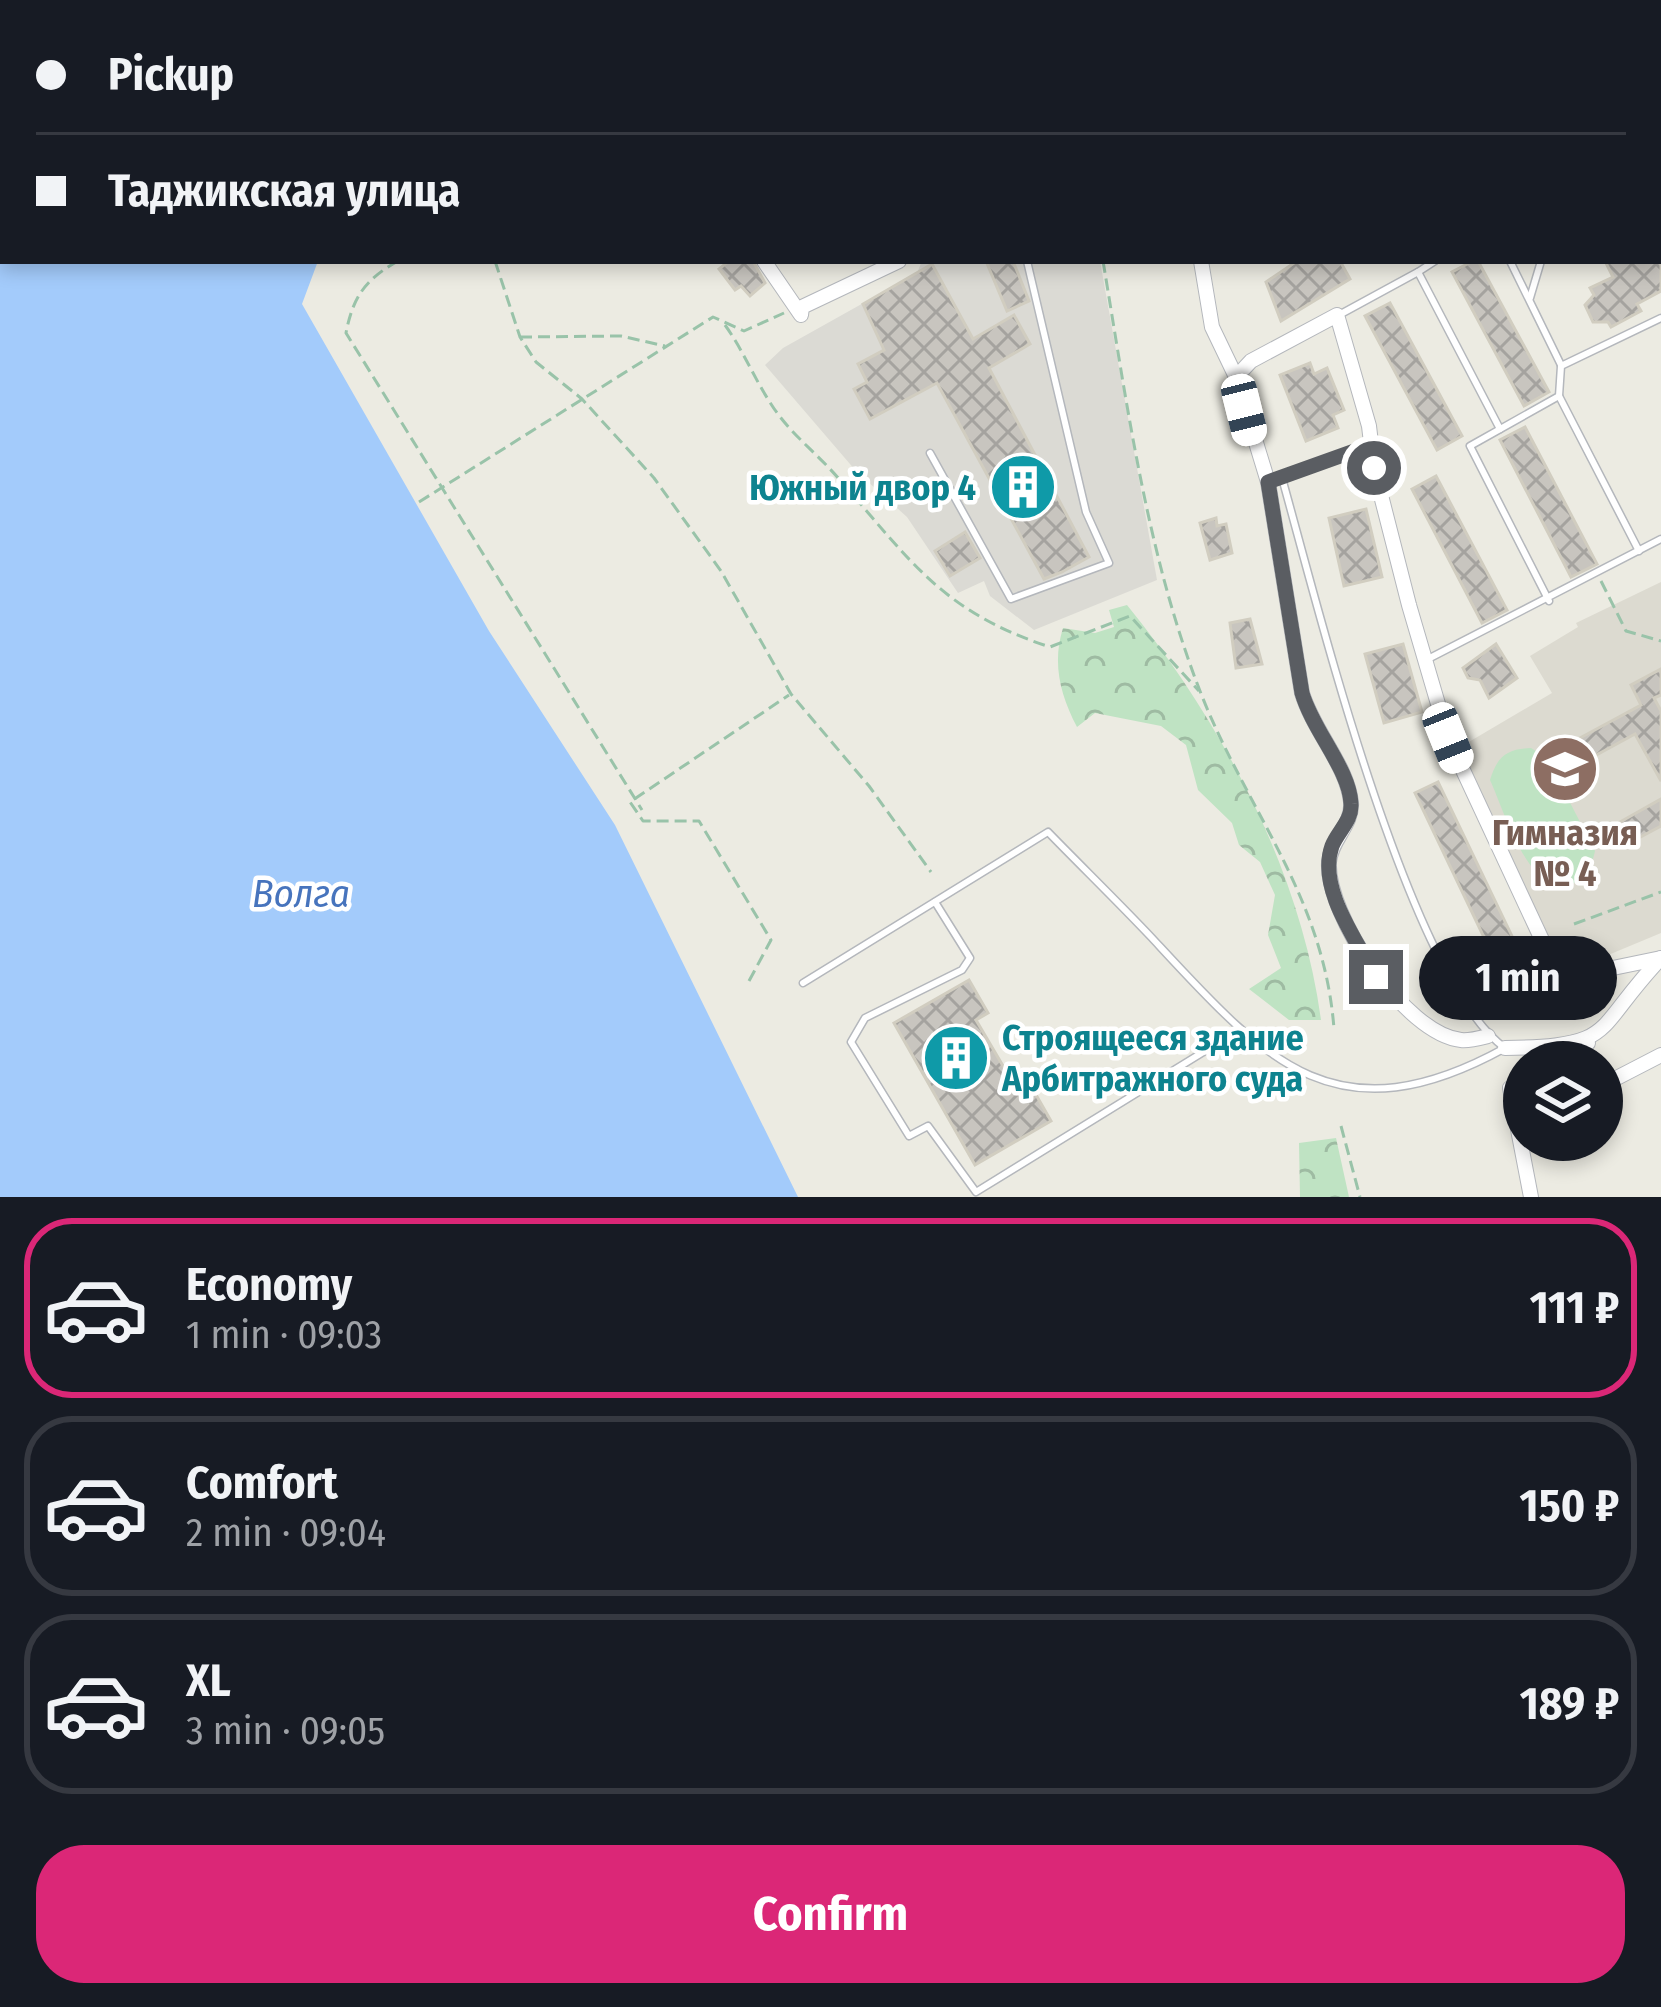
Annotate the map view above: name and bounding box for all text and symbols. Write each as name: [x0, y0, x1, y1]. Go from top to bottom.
text: Pickup: [108, 48, 234, 102]
text: Таджикская улица: [108, 164, 460, 218]
car: [1218, 371, 1270, 449]
route start: [1347, 441, 1401, 495]
building icon: Южный двор 4: [988, 452, 1058, 522]
place label: Южный двор 4: [749, 466, 976, 510]
car: [1418, 698, 1478, 778]
school or university icon: Гимназия № 4: [1530, 734, 1600, 804]
place label: Гимназия № 4: [1492, 811, 1638, 896]
water label: Волга: [252, 871, 350, 917]
callout: 1 min: [1418, 935, 1616, 1019]
route end: [1349, 950, 1403, 1004]
text: 1 min: [1476, 955, 1560, 1001]
place label: Строящееся здание Арбитражного суда: [1001, 1016, 1304, 1101]
building icon: Строящееся здание Арбитражного суда: [921, 1023, 991, 1093]
map controls: [1503, 1041, 1623, 1161]
button: layers: [1503, 1041, 1623, 1161]
icon: car: [42, 1254, 150, 1362]
text: Economy: [186, 1258, 352, 1312]
text: 111 ₽: [1530, 1281, 1619, 1335]
text: 1 min · 09:03: [186, 1312, 382, 1358]
icon: car: [42, 1452, 150, 1560]
text: Comfort: [186, 1456, 338, 1510]
text: 150 ₽: [1520, 1479, 1619, 1533]
text: 2 min · 09:04: [186, 1510, 386, 1556]
icon: car: [42, 1650, 150, 1758]
text: XL: [186, 1654, 231, 1708]
text: 189 ₽: [1520, 1677, 1619, 1731]
text: 3 min · 09:05: [186, 1708, 385, 1754]
button: Confirm: [36, 1845, 1625, 1983]

